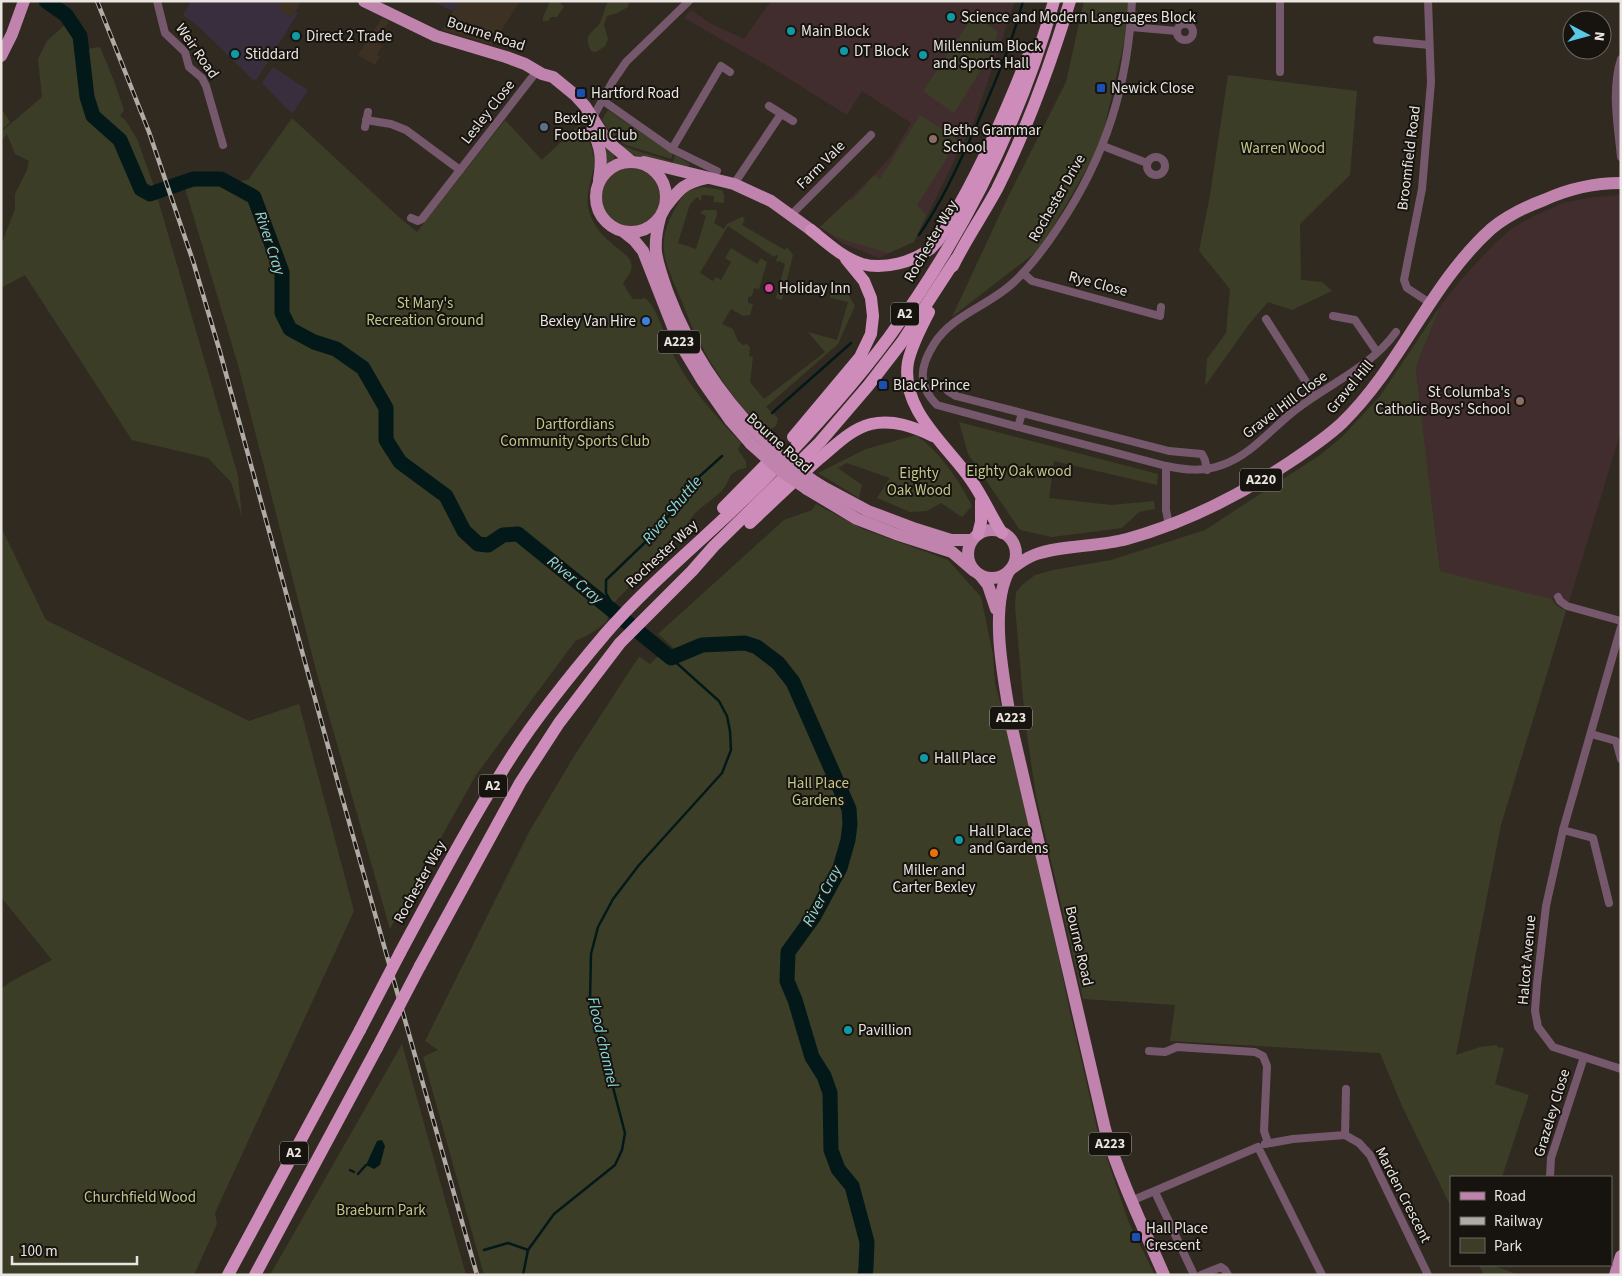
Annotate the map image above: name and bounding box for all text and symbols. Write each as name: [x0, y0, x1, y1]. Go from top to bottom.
place label: Science and Modern Languages Block: [961, 7, 1196, 28]
north arrow: [1562, 10, 1612, 60]
street label: Bourne Road: [444, 11, 528, 57]
marker: Science and Modern Languages Block: [945, 11, 957, 23]
street label: Weir Road: [170, 19, 224, 83]
place label: Main Block: [801, 21, 870, 42]
marker: Main Block: [785, 25, 797, 37]
place label: Direct 2 Trade: [306, 26, 392, 47]
marker: Direct 2 Trade: [290, 30, 302, 42]
text: N: [1589, 31, 1609, 42]
place label: Millennium Block and Sports Hall: [933, 36, 1042, 74]
place label: DT Block: [854, 41, 910, 62]
place label: Stiddard: [245, 44, 299, 65]
marker: DT Block: [838, 45, 850, 57]
marker: Stiddard: [229, 48, 241, 60]
marker: Millennium Block and Sports Hall: [917, 49, 929, 61]
street label: Lesley Close: [456, 75, 520, 149]
place label: Newick Close: [1111, 78, 1194, 99]
marker: Newick Close: [1095, 82, 1107, 94]
place label: Hartford Road: [591, 83, 679, 104]
marker: Hartford Road: [575, 87, 587, 99]
street label: Broomfield Road: [1392, 104, 1426, 212]
place label: Bexley Football Club: [554, 108, 637, 146]
place label: Beths Grammar School: [943, 120, 1042, 158]
marker: Bexley Football Club: [538, 121, 550, 133]
marker: Beths Grammar School: [927, 133, 939, 145]
street label: Farm Vale: [792, 136, 850, 194]
park label: Warren Wood: [1241, 138, 1325, 159]
street label: Rochester Drive: [1023, 150, 1091, 246]
street label: Rochester Way: [899, 196, 963, 286]
water label: River Cray: [249, 208, 291, 279]
street label: Rye Close: [1066, 266, 1130, 302]
place label: Holiday Inn: [779, 278, 851, 299]
marker: Holiday Inn: [763, 282, 775, 294]
park label: St Mary's Recreation Ground: [366, 293, 484, 331]
road number: A2: [891, 302, 919, 326]
place label: Bexley Van Hire: [540, 311, 636, 332]
marker: Bexley Van Hire: [640, 315, 652, 327]
road number: A223: [658, 331, 700, 354]
street label: Gravel Hill: [1321, 356, 1379, 418]
street label: Gravel Hill Close: [1238, 366, 1332, 444]
place label: Black Prince: [893, 375, 970, 396]
marker: Black Prince: [877, 379, 889, 391]
place label: St Columba's Catholic Boys' School: [1375, 382, 1510, 420]
marker: St Columba's Catholic Boys' School: [1514, 395, 1526, 407]
street label: Bourne Road: [742, 408, 816, 478]
park label: Dartfordians Community Sports Club: [500, 414, 650, 452]
park label: Eighty Oak wood: [966, 461, 1072, 482]
park label: Eighty Oak Wood: [887, 463, 951, 501]
road number: A220: [1240, 468, 1282, 492]
water label: River Shuttle: [637, 471, 707, 549]
street label: Rochester Way: [621, 515, 703, 593]
water label: River Cray: [542, 551, 608, 610]
road number: A223: [990, 706, 1032, 730]
place label: Hall Place: [934, 748, 996, 769]
marker: Hall Place: [918, 752, 930, 764]
park label: Hall Place Gardens: [787, 773, 849, 811]
road number: A2: [479, 774, 507, 798]
place label: Hall Place and Gardens: [969, 821, 1048, 859]
marker: Hall Place and Gardens: [953, 834, 965, 846]
street label: Rochester Way: [389, 837, 451, 927]
marker: Miller and Carter Bexley: [928, 847, 940, 859]
place label: Miller and Carter Bexley: [892, 860, 976, 898]
water label: River Cray: [797, 861, 848, 930]
street label: Bourne Road: [1060, 904, 1098, 988]
street label: Halcot Avenue: [1513, 914, 1541, 1006]
water label: Flood channel: [582, 995, 624, 1089]
place label: Pavillion: [858, 1020, 912, 1041]
marker: Pavillion: [842, 1024, 854, 1036]
street label: Grazeley Close: [1529, 1066, 1575, 1160]
road number: A223: [1089, 1132, 1131, 1156]
road number: A2: [280, 1142, 308, 1164]
street label: Marden Crescent: [1370, 1143, 1436, 1247]
legend: [1450, 1176, 1612, 1266]
text: Road: [1494, 1186, 1526, 1207]
park label: Churchfield Wood: [84, 1187, 196, 1208]
park label: Braeburn Park: [336, 1200, 426, 1221]
text: Railway: [1494, 1211, 1543, 1232]
place label: Hall Place Crescent: [1146, 1218, 1208, 1256]
marker: Hall Place Crescent: [1130, 1231, 1142, 1243]
scale bar: [12, 1234, 138, 1266]
text: Park: [1494, 1236, 1523, 1257]
text: 100 m: [20, 1241, 58, 1262]

